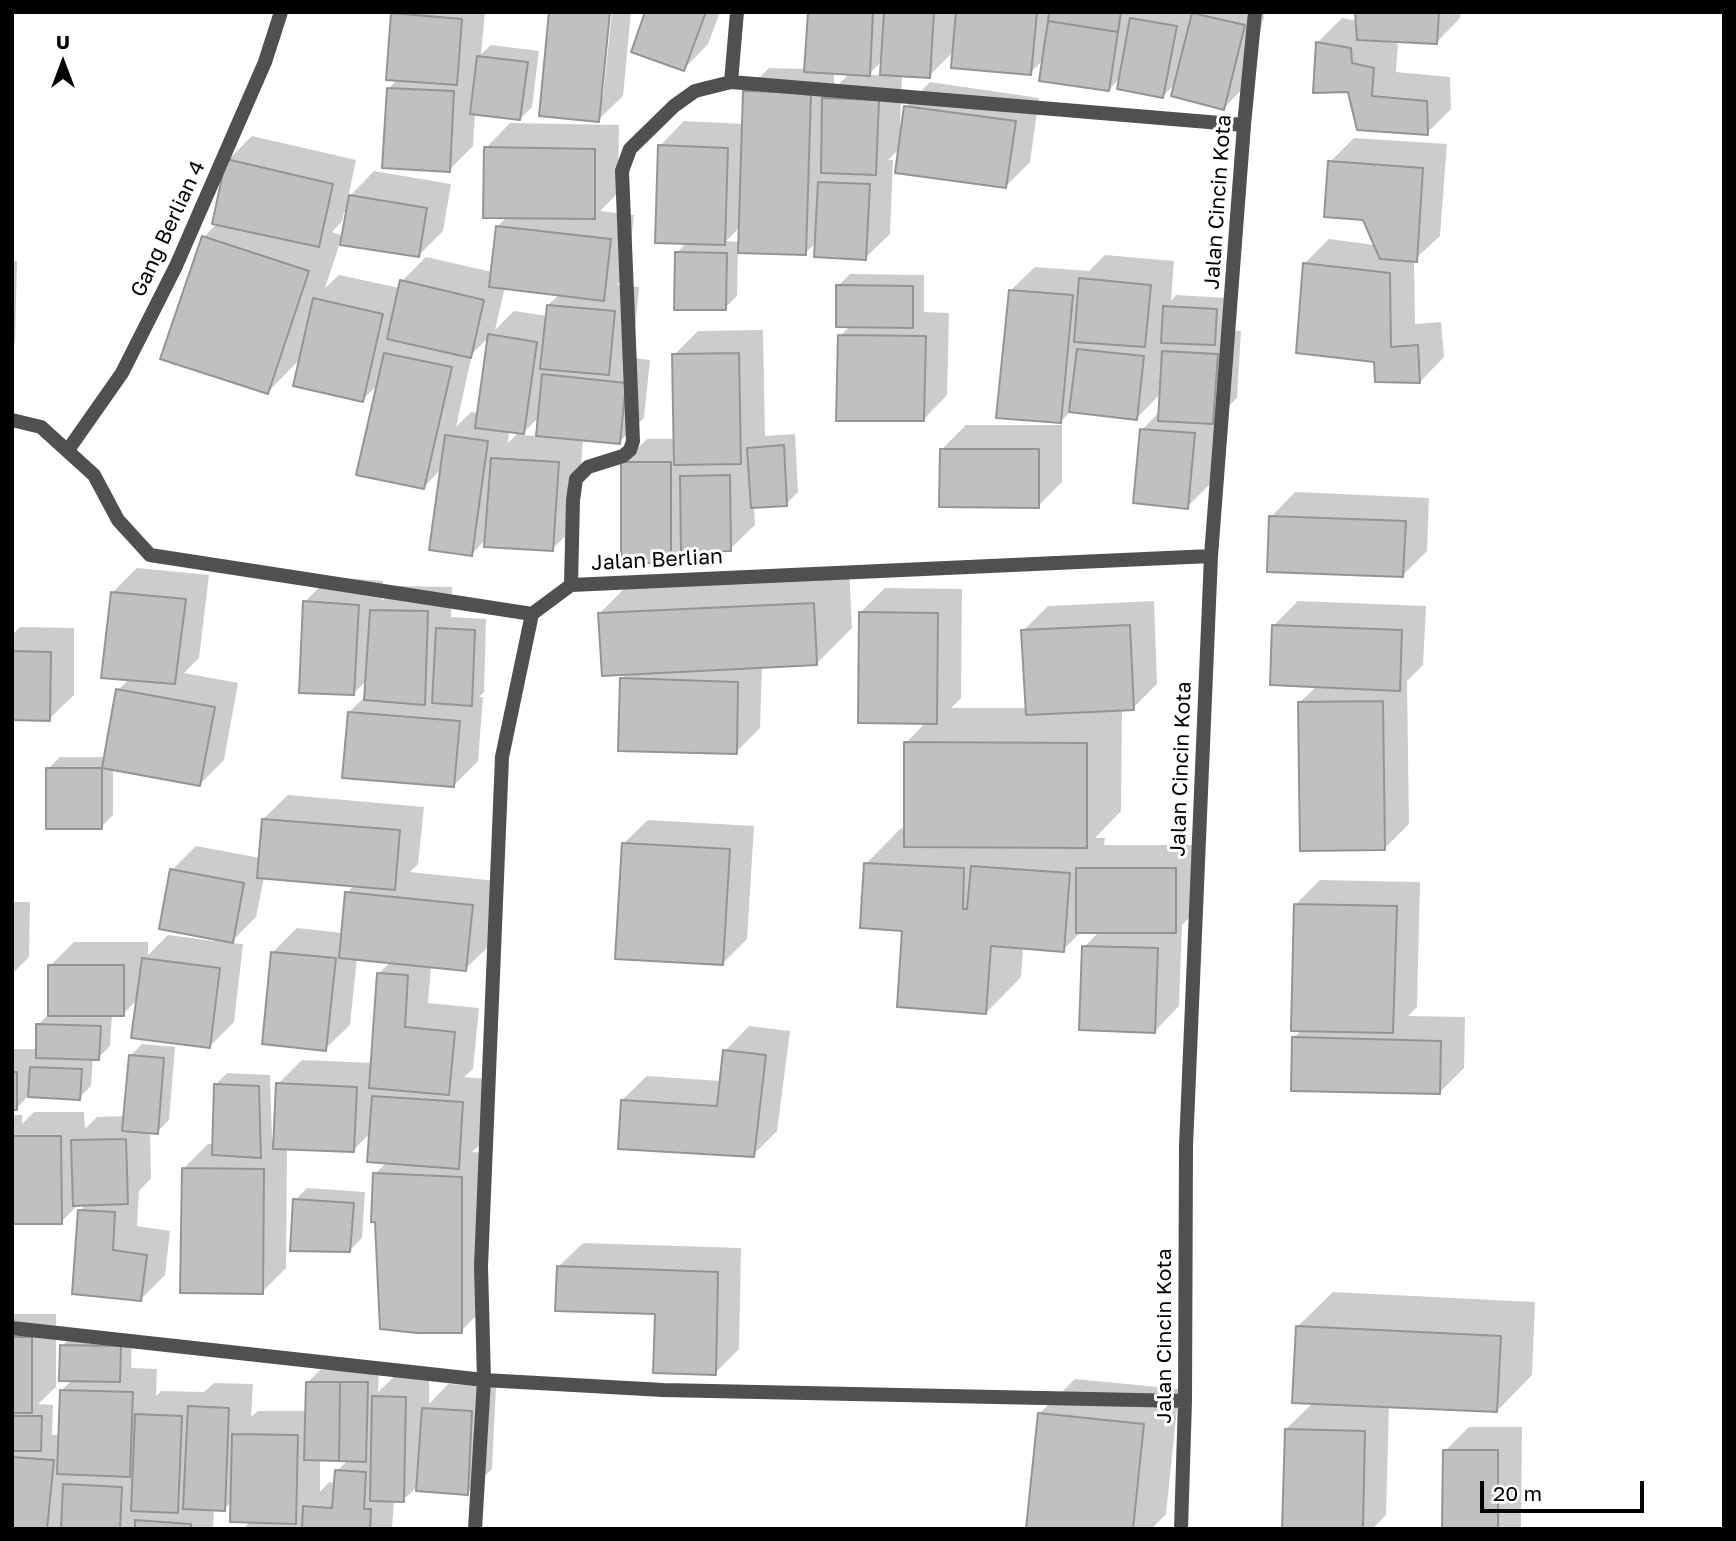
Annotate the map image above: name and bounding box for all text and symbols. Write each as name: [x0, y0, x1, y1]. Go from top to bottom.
north arrow: [28, 28, 98, 98]
text: U: [56, 30, 70, 53]
street label: Jalan Cincin Kota: [1199, 114, 1237, 290]
street label: Gang Berlian 4: [125, 157, 211, 301]
street label: Jalan Berlian: [591, 544, 723, 576]
street label: Jalan Cincin Kota: [1165, 681, 1197, 857]
street label: Jalan Cincin Kota: [1151, 1248, 1177, 1424]
scale bar: [1484, 1468, 1648, 1512]
text: 20 m: [1493, 1480, 1542, 1506]

